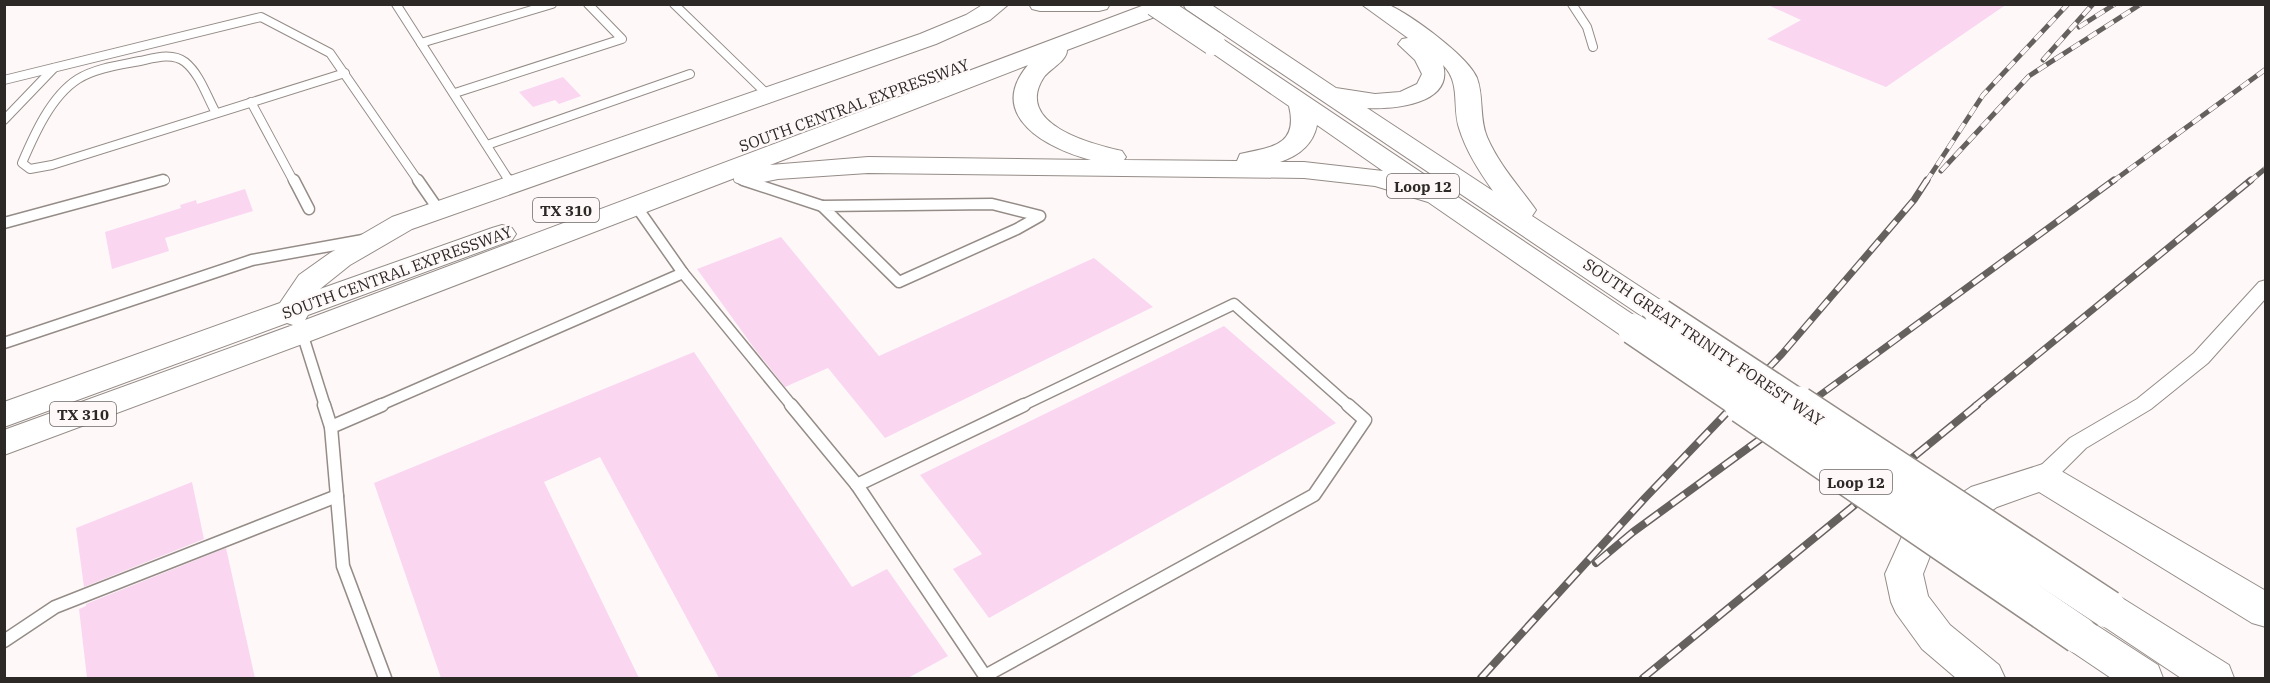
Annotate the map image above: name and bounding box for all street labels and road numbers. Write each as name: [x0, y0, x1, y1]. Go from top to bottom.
street label: SOUTH CENTRAL EXPRESSWAY: [736, 54, 972, 156]
road number: Loop 12: [1387, 174, 1459, 198]
road number: TX 310: [533, 198, 599, 222]
street label: SOUTH CENTRAL EXPRESSWAY: [279, 221, 515, 323]
street label: SOUTH GREAT TRINITY FOREST WAY: [1580, 254, 1828, 430]
road number: TX 310: [50, 402, 116, 426]
road number: Loop 12: [1820, 470, 1892, 494]

